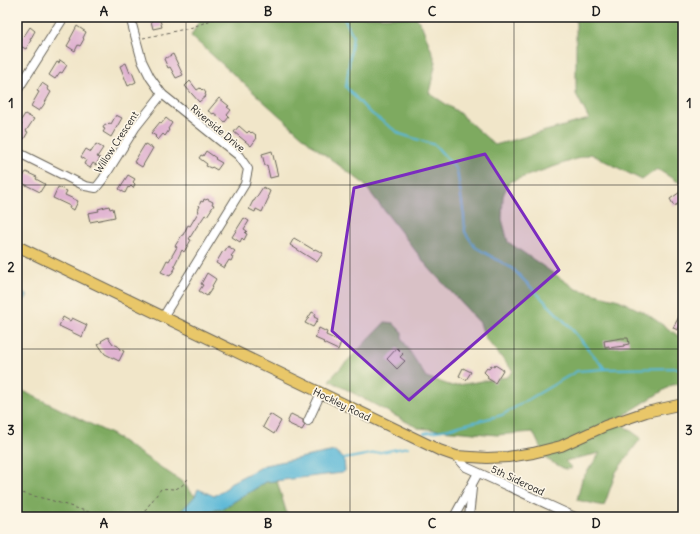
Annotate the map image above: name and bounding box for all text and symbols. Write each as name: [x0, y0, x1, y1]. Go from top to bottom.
text: A: [100, 3, 109, 20]
text: B: [264, 3, 273, 20]
text: C: [428, 3, 437, 20]
text: D: [591, 3, 601, 20]
text: 1: [8, 95, 14, 112]
text: 1: [686, 95, 692, 112]
street label: Riverside Drive: [188, 102, 248, 155]
street label: Willow Crescent: [92, 108, 142, 176]
text: 2: [7, 259, 15, 276]
text: 2: [685, 259, 693, 276]
street label: Hockley Road: [311, 385, 373, 424]
text: 3: [7, 422, 15, 439]
text: 3: [685, 422, 693, 439]
street label: 5th Sideroad: [489, 462, 547, 499]
text: A: [100, 515, 109, 532]
text: B: [264, 515, 273, 532]
text: C: [428, 515, 437, 532]
text: D: [591, 515, 601, 532]

